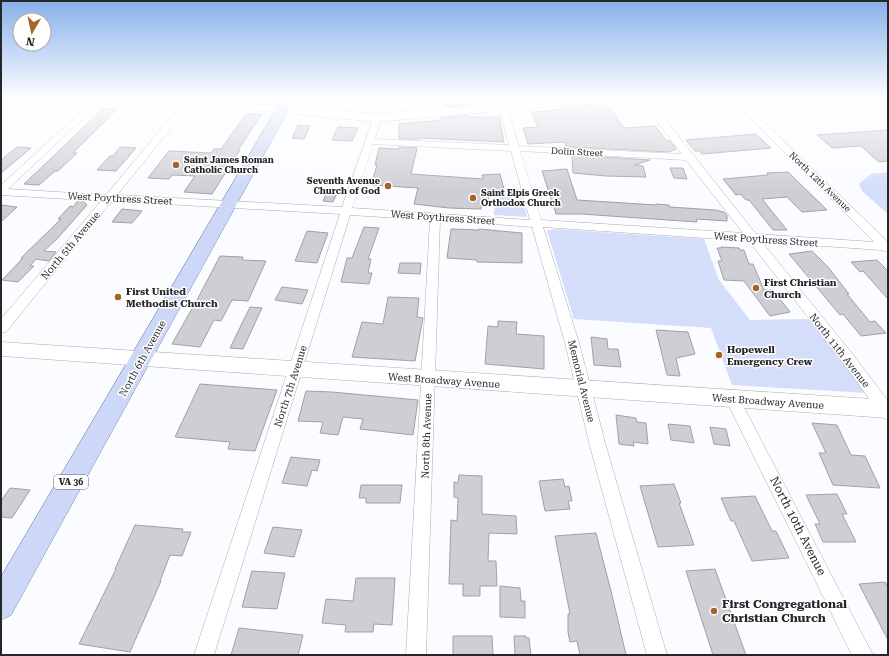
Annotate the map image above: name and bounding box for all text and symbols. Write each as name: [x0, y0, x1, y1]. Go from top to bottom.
north arrow: [12, 12, 52, 52]
text: N: [25, 34, 36, 48]
street label: Dolin Street: [551, 146, 604, 158]
street label: North 12th Avenue: [787, 150, 853, 214]
place label: Saint James Roman Catholic Church: [184, 155, 274, 175]
marker: Saint James Roman Catholic Church: [171, 160, 181, 170]
place label: Seventh Avenue Church of God: [307, 176, 381, 196]
marker: Seventh Avenue Church of God: [383, 181, 393, 191]
place label: Saint Elpis Greek Orthodox Church: [481, 188, 561, 208]
street label: West Poythress Street: [67, 190, 173, 207]
marker: Saint Elpis Greek Orthodox Church: [468, 193, 478, 203]
street label: West Poythress Street: [390, 208, 496, 227]
street label: North 5th Avenue: [39, 209, 102, 281]
street label: West Poythress Street: [713, 230, 819, 249]
place label: First Christian Church: [764, 277, 837, 300]
marker: First Christian Church: [751, 283, 761, 293]
place label: First United Methodist Church: [126, 286, 218, 309]
marker: First United Methodist Church: [113, 292, 123, 302]
street label: North 11th Avenue: [807, 311, 872, 390]
street label: North 6th Avenue: [117, 318, 168, 398]
street label: Memorial Avenue: [566, 339, 597, 424]
street label: North 7th Avenue: [272, 343, 309, 428]
place label: Hopewell Emergency Crew: [727, 344, 813, 367]
marker: Hopewell Emergency Crew: [714, 350, 724, 360]
street label: West Broadway Avenue: [388, 371, 501, 390]
street label: West Broadway Avenue: [712, 392, 825, 411]
street label: North 8th Avenue: [420, 393, 434, 479]
street label: North 10th Avenue: [767, 474, 829, 578]
road number: VA 36: [54, 475, 88, 489]
place label: First Congregational Christian Church: [722, 597, 847, 625]
marker: First Congregational Christian Church: [709, 606, 719, 616]

